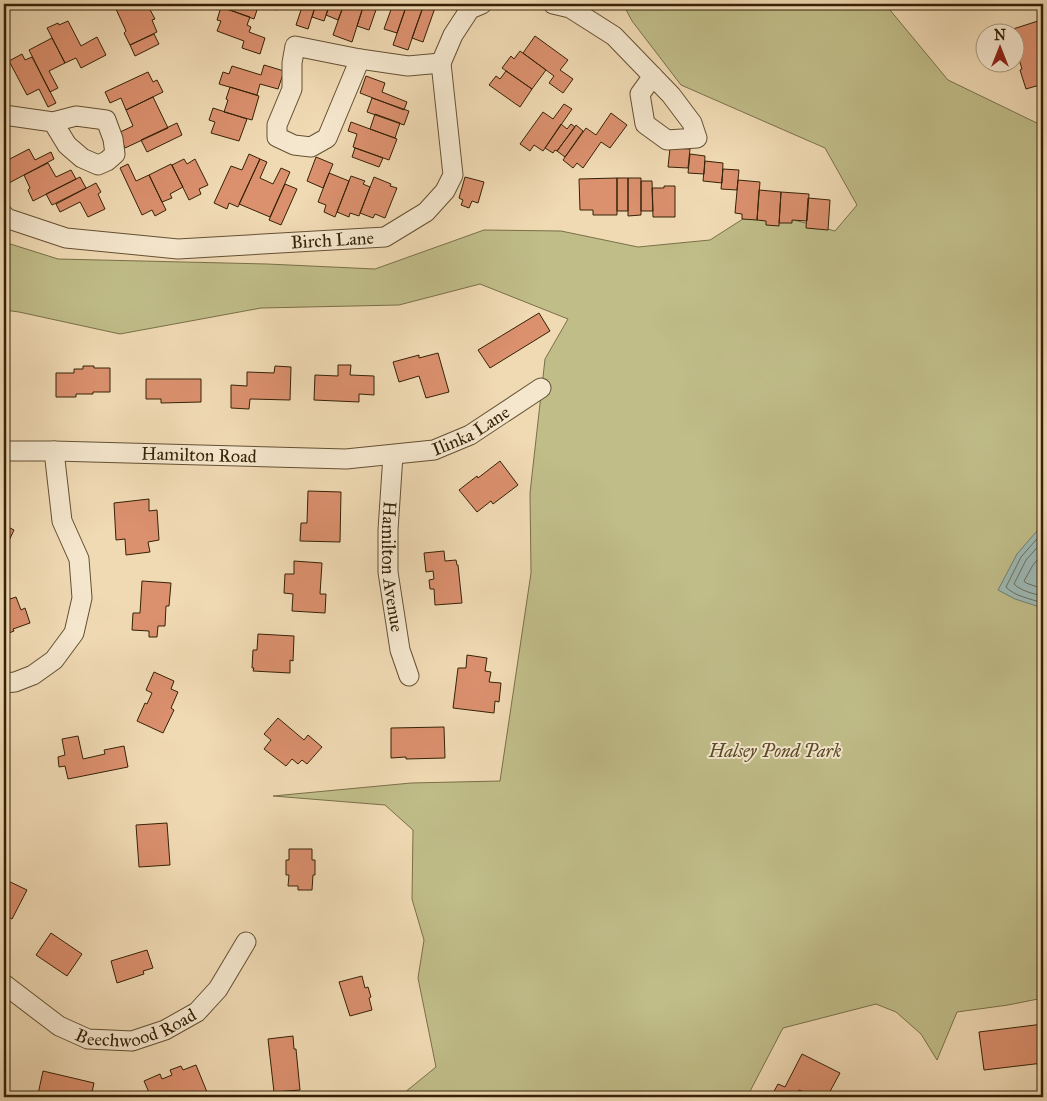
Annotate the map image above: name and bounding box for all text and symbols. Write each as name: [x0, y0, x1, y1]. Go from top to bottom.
north arrow: [974, 22, 1024, 72]
text: N: [994, 27, 1006, 44]
street label: Birch Lane: [290, 227, 374, 253]
street label: Ilinka Lane: [429, 401, 514, 461]
street label: Hamilton Road: [141, 442, 257, 468]
street label: Hamilton Avenue: [377, 500, 408, 634]
park label: Halsey Pond Park: [708, 740, 841, 762]
street label: Beechwood Road: [72, 1004, 200, 1052]

